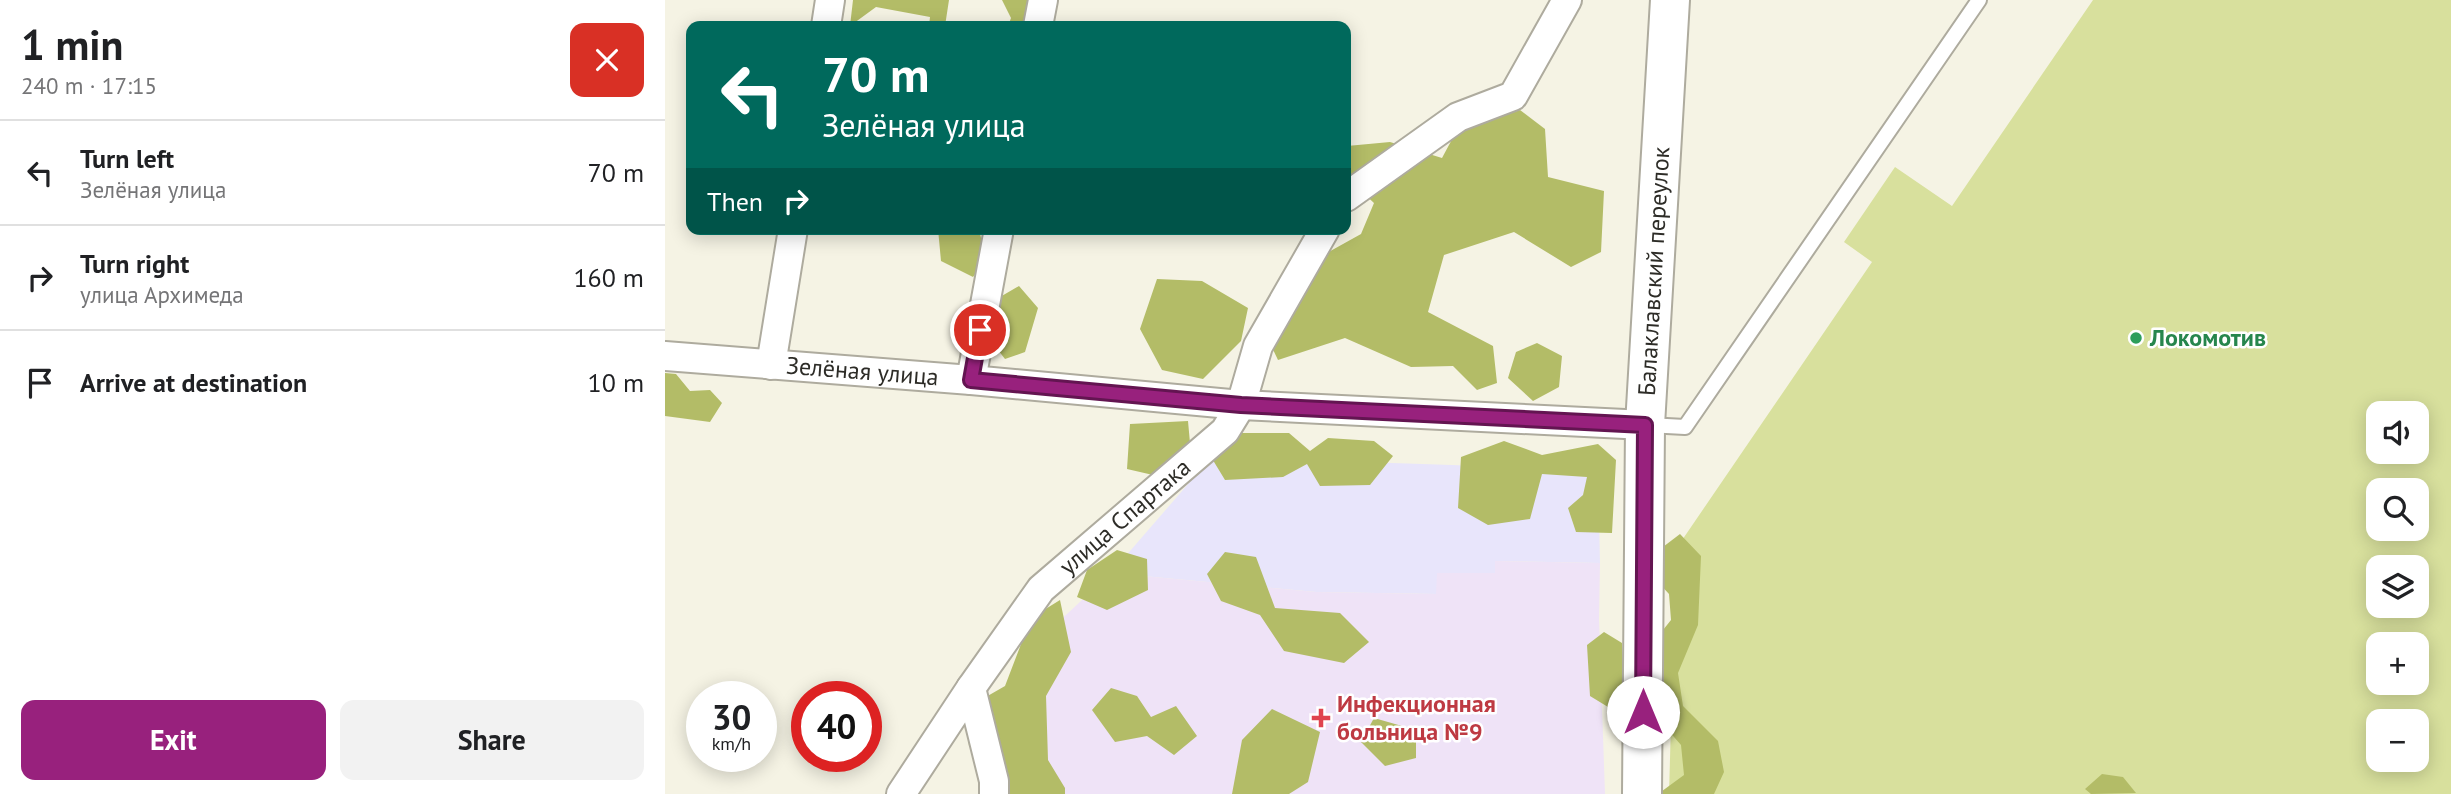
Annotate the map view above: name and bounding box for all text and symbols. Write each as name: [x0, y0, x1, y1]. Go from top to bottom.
text: 1 min: [21, 17, 123, 72]
button: close: [570, 23, 644, 97]
text: 70 m: [822, 42, 929, 106]
icon: left: [707, 49, 798, 140]
text: 240 m · 17:15: [21, 71, 157, 100]
text: Зелёная улица: [822, 104, 1026, 146]
text: Turn left: [80, 142, 174, 175]
street label: Балаклавский переулок: [1631, 145, 1676, 397]
icon: left: [21, 154, 59, 192]
text: 70 m: [588, 156, 644, 189]
text: Зелёная улица: [80, 175, 226, 204]
icon: right: [777, 182, 815, 220]
text: Then: [707, 185, 763, 218]
text: Turn right: [80, 247, 189, 280]
icon: right: [21, 259, 59, 297]
text: 160 m: [573, 261, 644, 294]
text: улица Архимеда: [80, 280, 244, 309]
pin: [950, 300, 1010, 360]
icon: arrive: [961, 311, 999, 349]
place label: Локомотив: [2149, 322, 2266, 353]
marker: Локомотив: [2128, 330, 2144, 346]
street label: Зелёная улица: [785, 350, 940, 392]
icon: arrive: [21, 364, 59, 402]
text: Arrive at destination: [80, 366, 307, 399]
text: 10 m: [588, 366, 644, 399]
map controls: [2366, 401, 2429, 772]
button: sound: [2366, 401, 2429, 464]
street label: улица Спартака: [1053, 451, 1197, 581]
button: search: [2366, 478, 2429, 541]
button: layers: [2366, 555, 2429, 618]
button: +: [2366, 632, 2429, 695]
position arrow: [1606, 675, 1680, 749]
speed limit sign: 40: [791, 681, 882, 772]
place label: Инфекционная больница №9: [1337, 688, 1496, 747]
text: 30: [712, 694, 751, 740]
button: Exit: [21, 700, 326, 780]
button: Share: [340, 700, 644, 780]
marker: Инфекционная больница №9: [1311, 708, 1331, 728]
button: −: [2366, 709, 2429, 772]
text: km/h: [712, 732, 751, 755]

